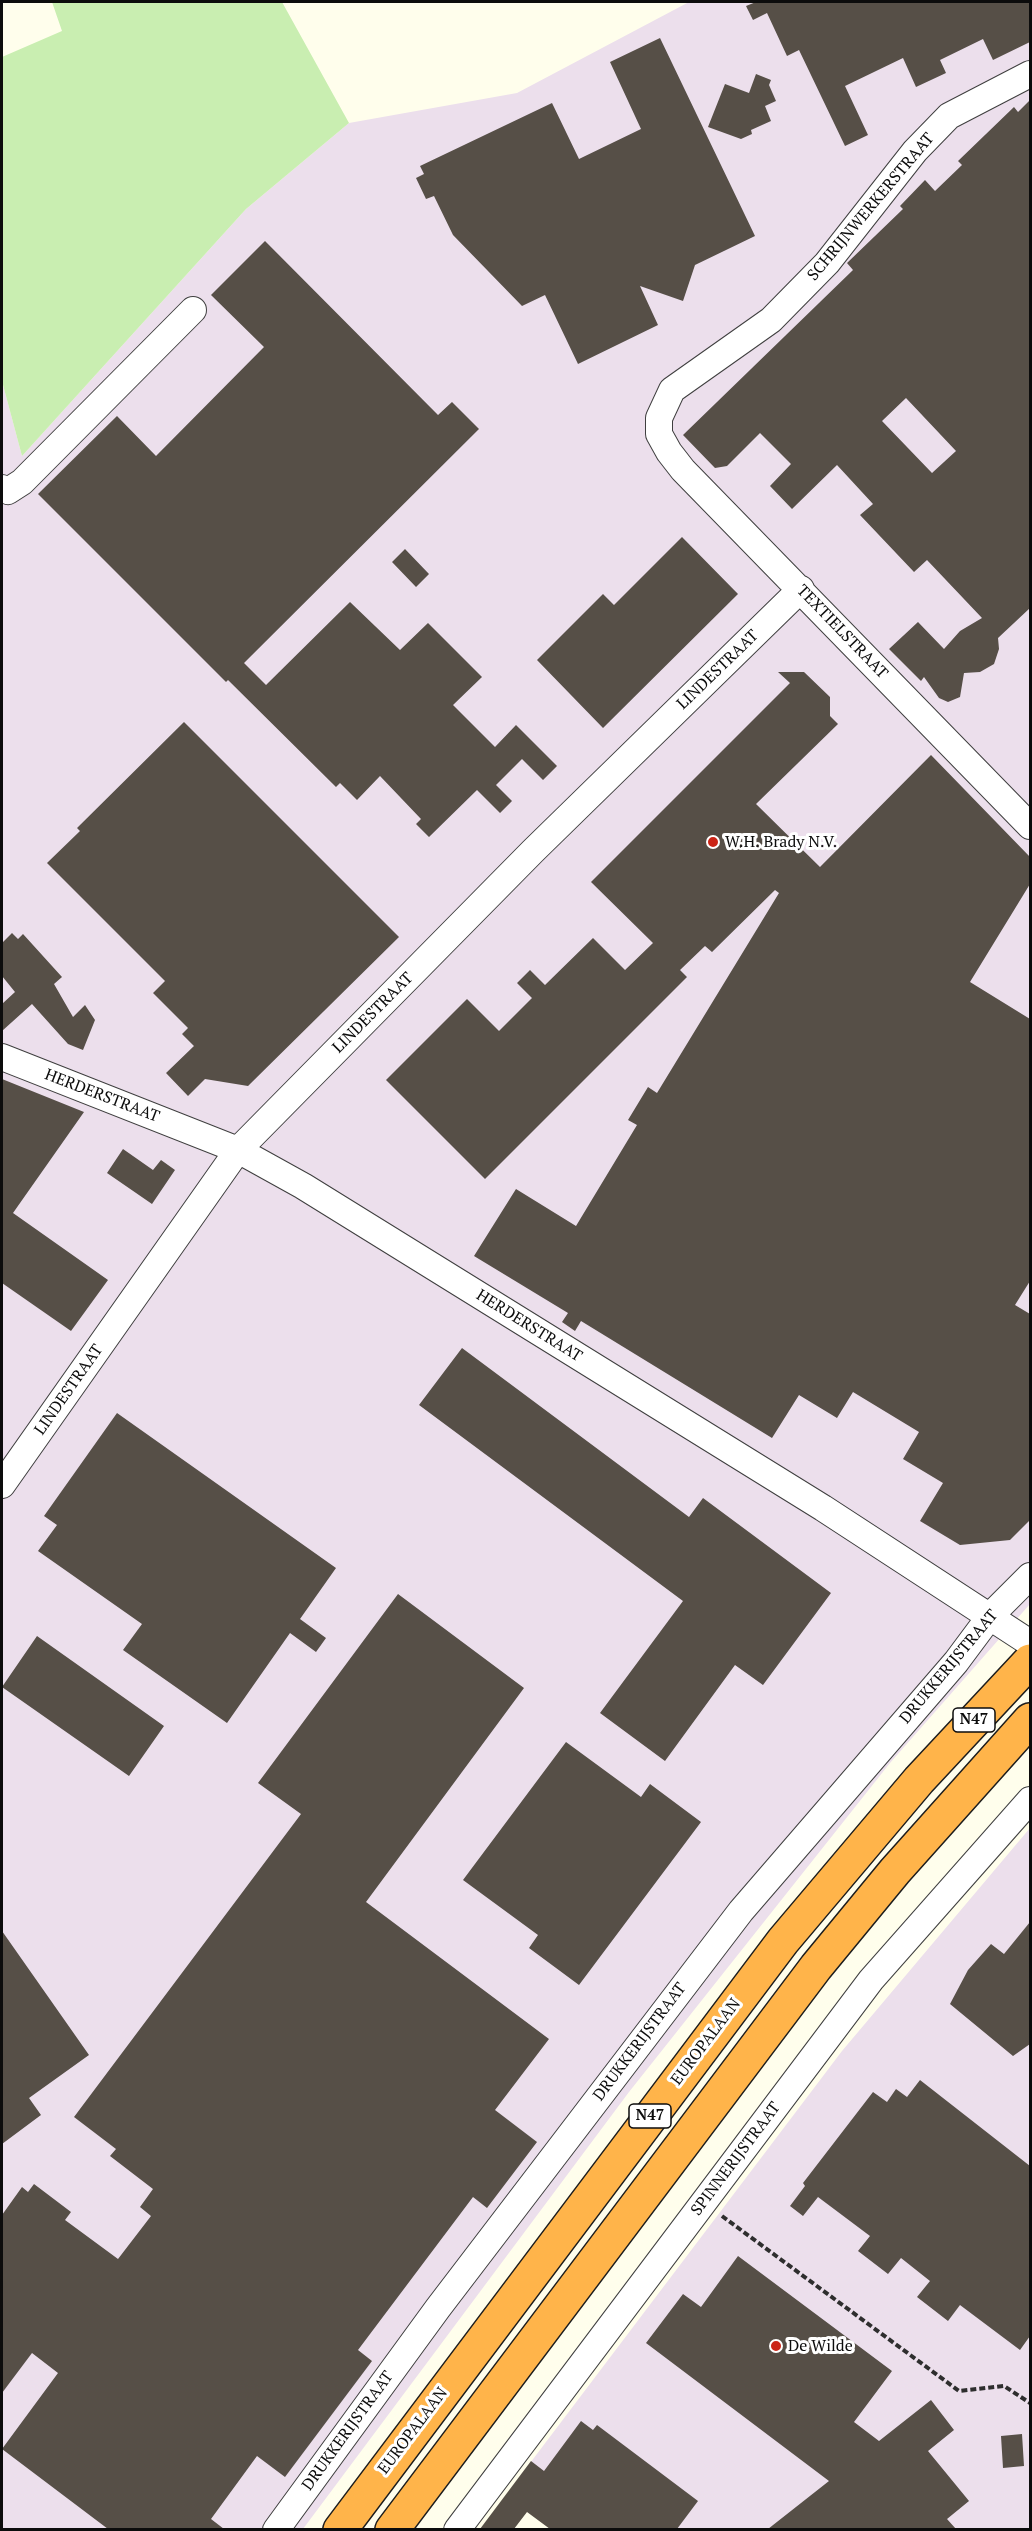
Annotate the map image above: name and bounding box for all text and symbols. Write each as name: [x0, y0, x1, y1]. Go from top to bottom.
street label: SCHRIJNWERKERSTRAAT: [804, 129, 938, 285]
street label: TEXTIELSTRAAT: [792, 581, 892, 683]
street label: LINDESTRAAT: [673, 626, 763, 714]
place label: W.H. Brady N.V.: [725, 832, 837, 852]
marker: W.H. Brady N.V.: [706, 835, 720, 849]
street label: LINDESTRAAT: [329, 969, 417, 1057]
street label: HERDERSTRAAT: [42, 1065, 162, 1127]
street label: HERDERSTRAAT: [473, 1286, 585, 1366]
street label: LINDESTRAAT: [31, 1341, 107, 1439]
street label: DRUKKERIJSTRAAT: [896, 1606, 1002, 1728]
road number: N47: [953, 1708, 995, 1732]
street label: DRUKKERIJSTRAAT: [589, 1979, 691, 2105]
street label: EUROPALAAN: [667, 1995, 745, 2089]
street label: SPINNERIJSTRAAT: [687, 2099, 785, 2219]
road number: N47: [629, 2104, 671, 2128]
place label: De Wilde: [788, 2336, 853, 2356]
marker: De Wilde: [769, 2339, 783, 2353]
street label: DRUKKERIJSTRAAT: [298, 2368, 398, 2494]
street label: EUROPALAAN: [374, 2384, 452, 2478]

